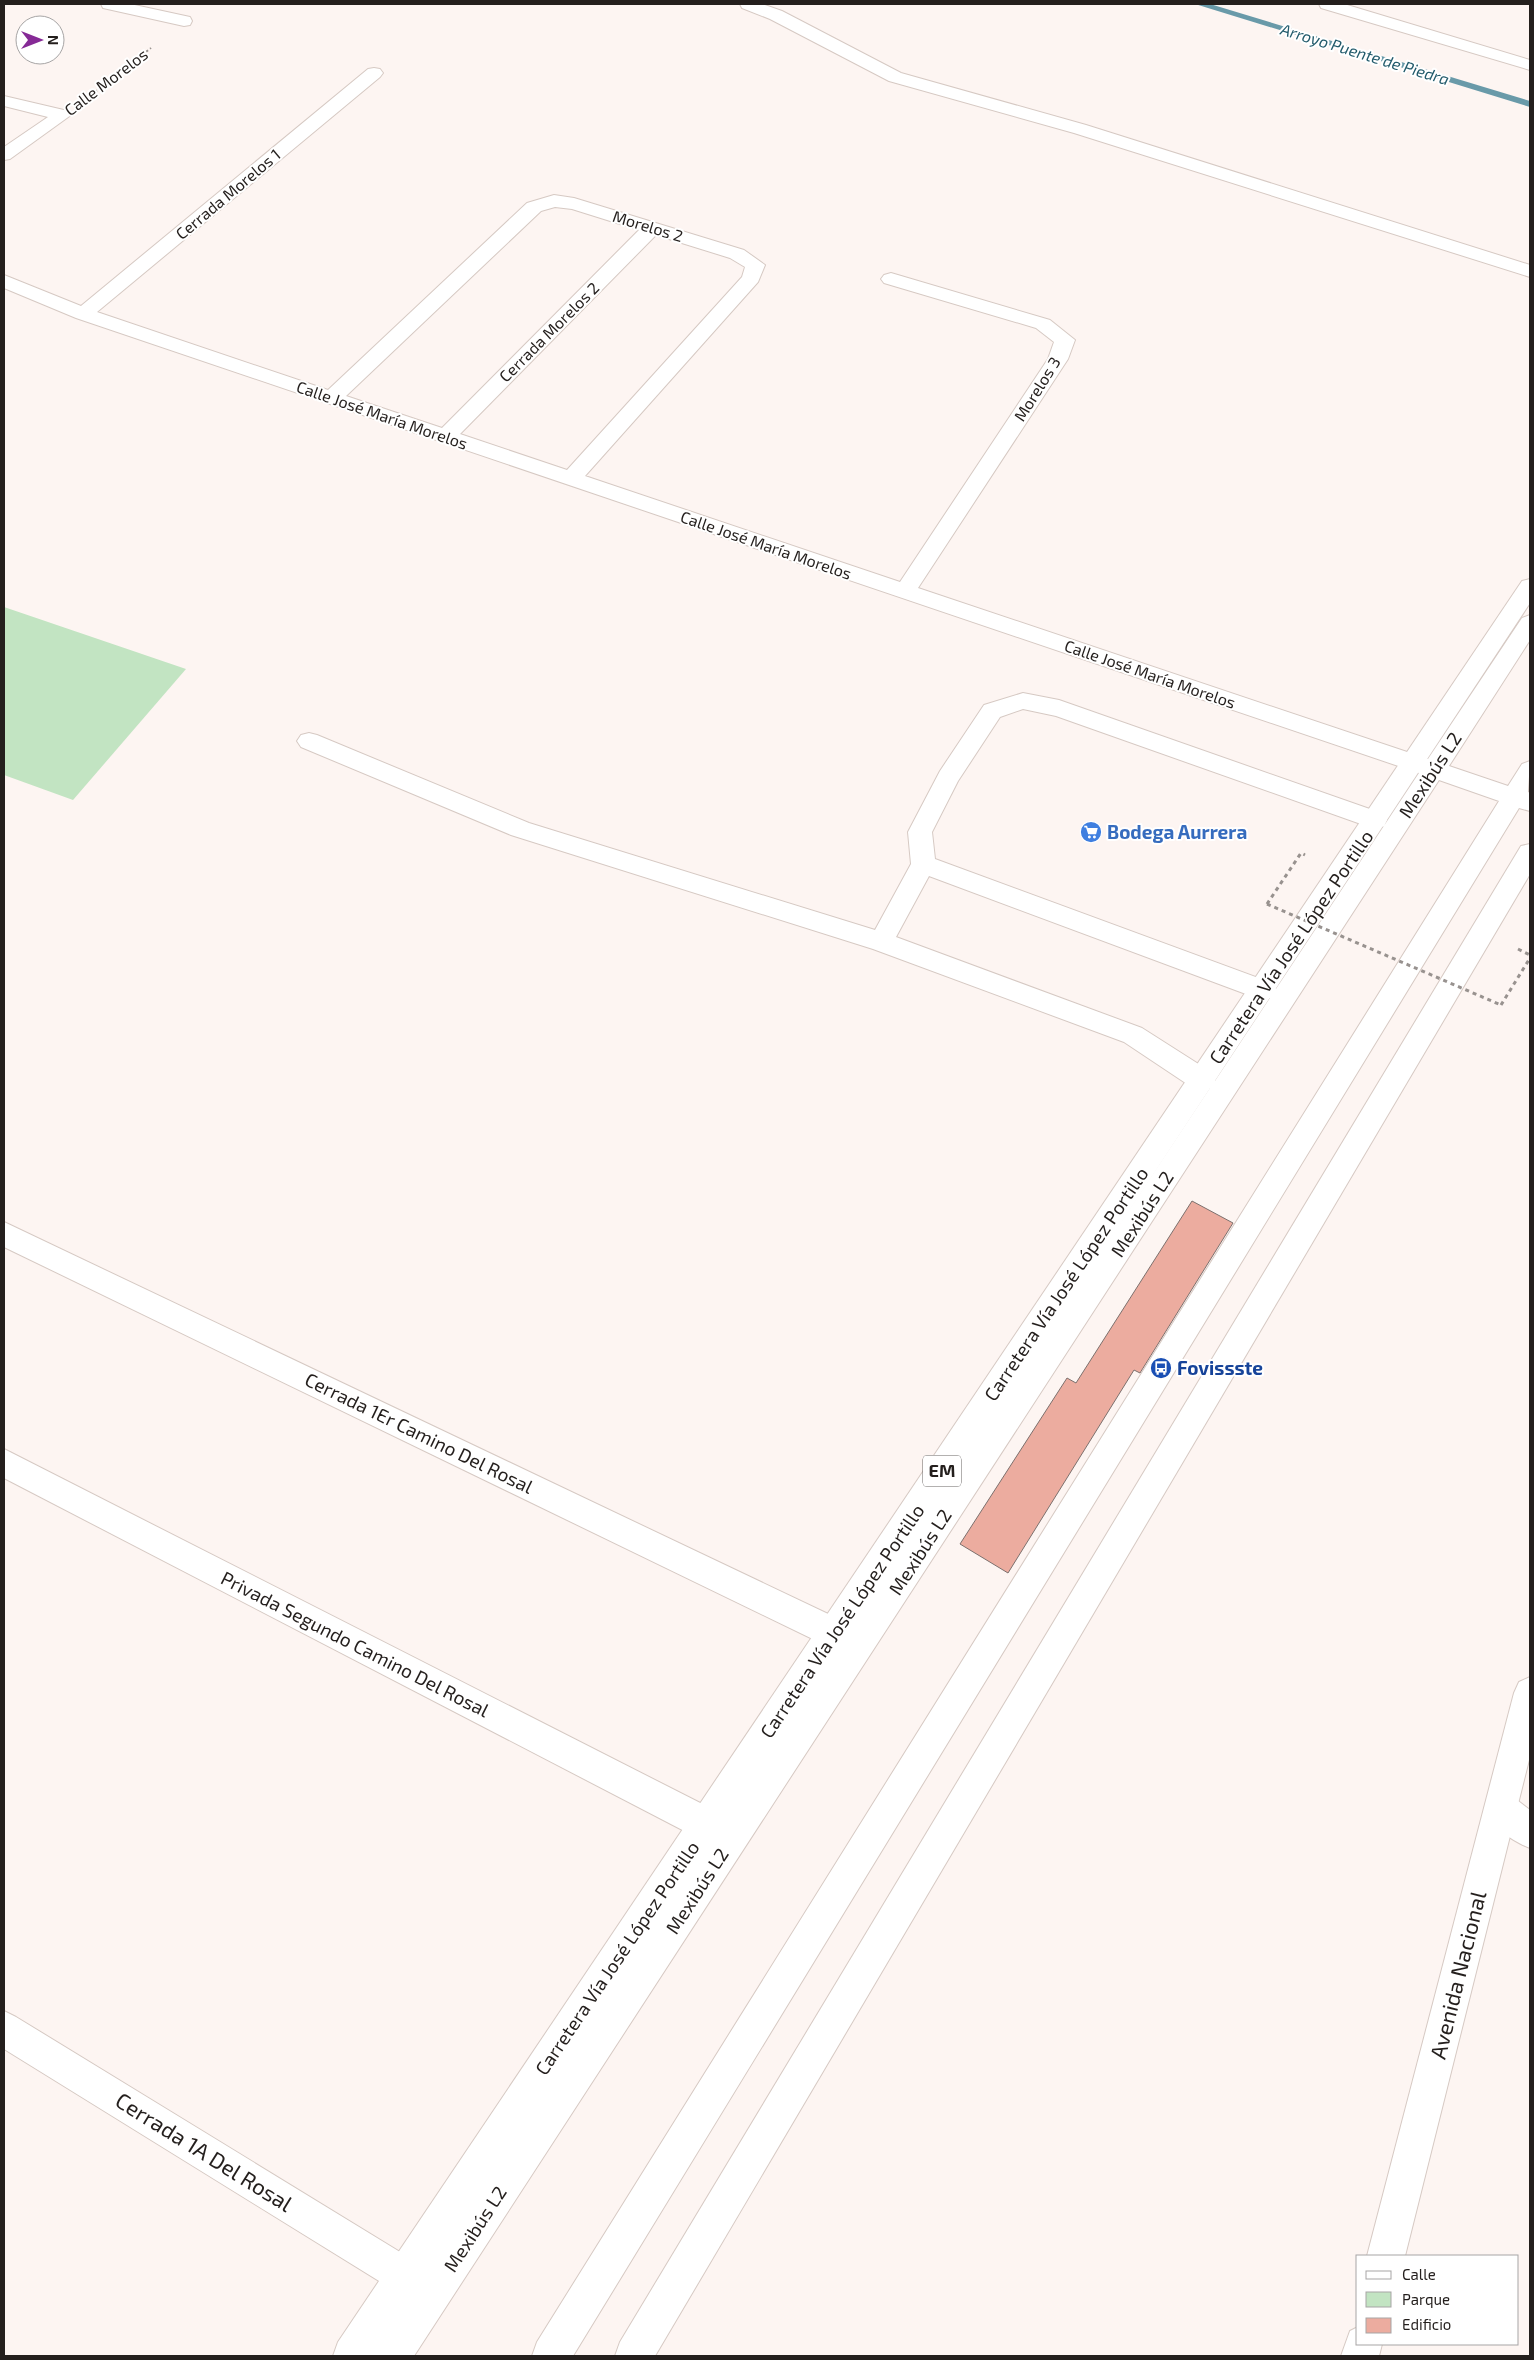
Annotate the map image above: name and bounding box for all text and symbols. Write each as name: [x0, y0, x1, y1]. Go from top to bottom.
north arrow: [15, 15, 65, 65]
water label: Arroyo Puente de Piedra: [1277, 19, 1452, 89]
text: N: [45, 35, 62, 45]
street label: Calle Morelos: [60, 44, 151, 119]
street label: Cerrada Morelos 1: [172, 144, 284, 243]
street label: Morelos 2: [611, 206, 686, 245]
street label: Cerrada Morelos 2: [495, 278, 602, 385]
street label: Morelos 3: [1009, 353, 1064, 424]
street label: Calle José María Morelos: [294, 376, 470, 453]
street label: Calle José María Morelos: [678, 506, 854, 583]
street label: Calle José María Morelos: [1062, 635, 1238, 712]
street label: Mexibús L2: [1393, 728, 1466, 822]
supermarket icon: Bodega Aurrera: [1079, 820, 1103, 844]
place label: Bodega Aurrera: [1107, 820, 1247, 843]
street label: Carretera Vía José López Portillo: [1204, 826, 1378, 1068]
street label: Carretera Vía José López Portillo: [979, 1163, 1153, 1405]
street label: Mexibús L2: [1105, 1167, 1178, 1261]
bus stop icon: Fovissste: [1149, 1356, 1173, 1380]
place label: Fovissste: [1177, 1356, 1263, 1379]
street label: Cerrada 1Er Camino Del Rosal: [301, 1367, 537, 1498]
road number: EM: [923, 1455, 961, 1486]
street label: Carretera Vía José López Portillo: [755, 1500, 929, 1742]
street label: Mexibús L2: [883, 1505, 956, 1599]
street label: Privada Segundo Camino Del Rosal: [217, 1566, 493, 1722]
street label: Carretera Vía José López Portillo: [530, 1837, 704, 2079]
street label: Mexibús L2: [660, 1844, 733, 1938]
street label: Avenida Nacional: [1424, 1888, 1491, 2061]
street label: Cerrada 1A Del Rosal: [111, 2086, 298, 2216]
street label: Mexibús L2: [438, 2182, 511, 2276]
legend: [1356, 2255, 1519, 2345]
text: Calle: [1402, 2265, 1436, 2283]
text: Parque: [1402, 2290, 1450, 2308]
text: Edificio: [1402, 2315, 1451, 2333]

